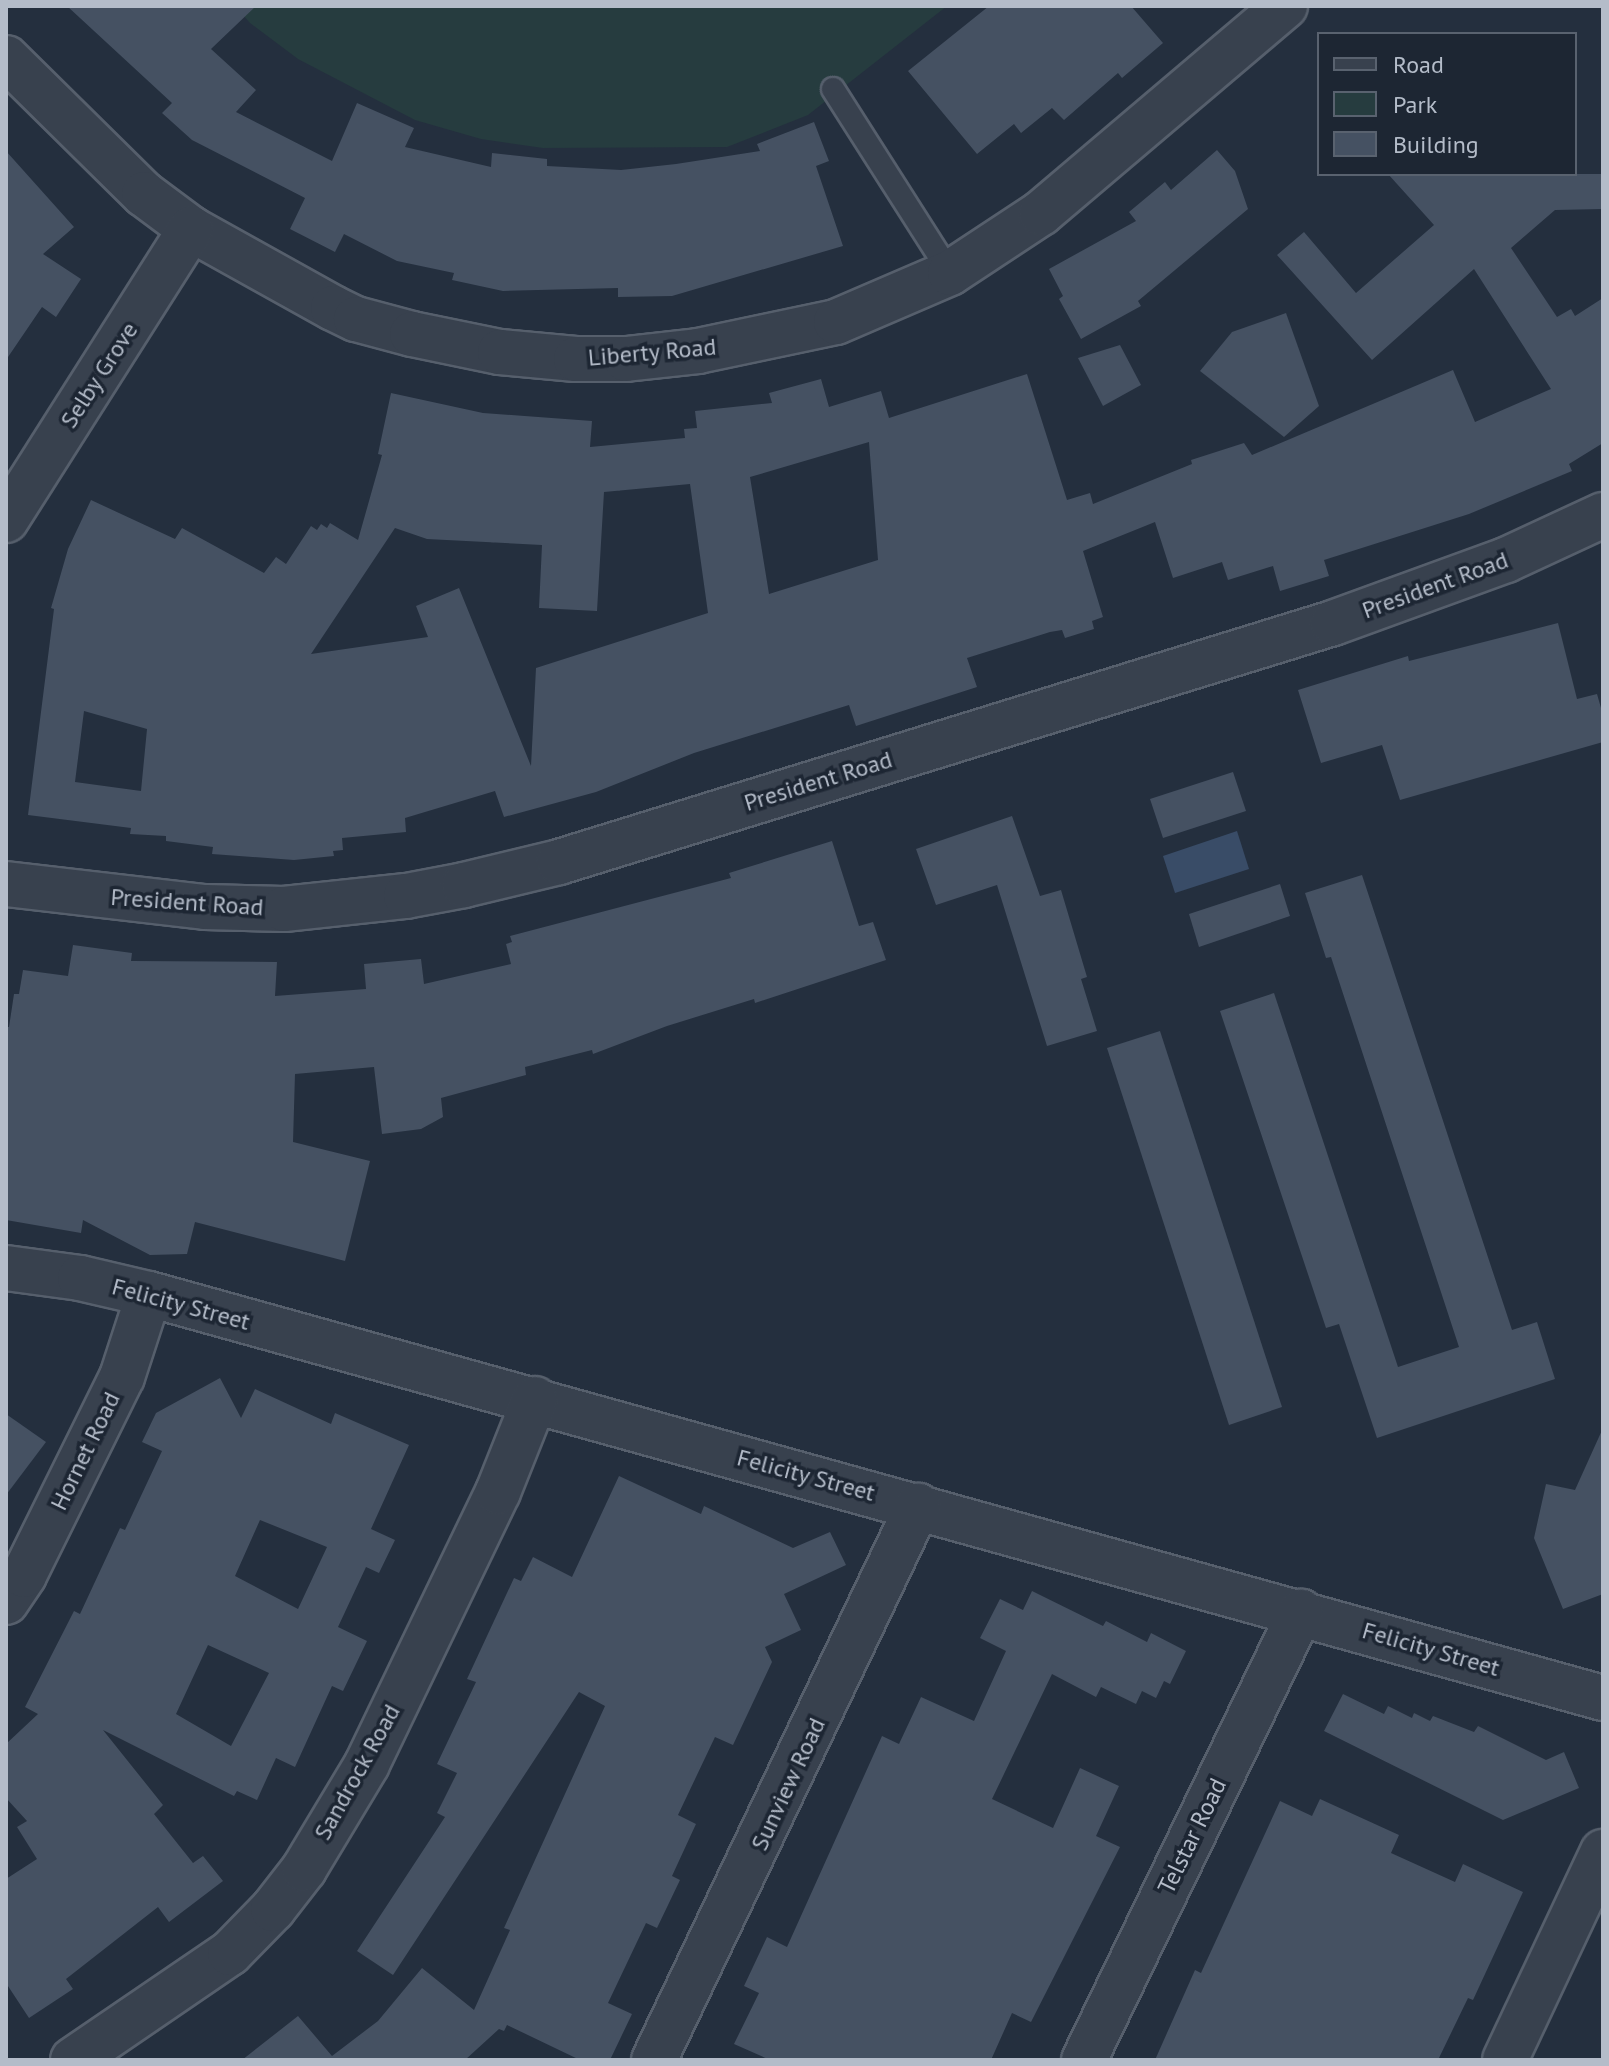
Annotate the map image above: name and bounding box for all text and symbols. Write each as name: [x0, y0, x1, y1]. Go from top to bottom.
legend: [1317, 32, 1577, 176]
text: Road: [1393, 49, 1444, 80]
text: Park: [1393, 89, 1437, 120]
text: Building: [1393, 129, 1479, 160]
street label: Selby Grove: [54, 316, 144, 434]
street label: Liberty Road: [586, 332, 718, 372]
street label: President Road: [1358, 545, 1512, 625]
street label: President Road: [741, 745, 895, 817]
street label: President Road: [110, 882, 264, 922]
street label: Felicity Street: [109, 1272, 253, 1336]
street label: Hornet Road: [44, 1387, 126, 1515]
street label: Felicity Street: [734, 1443, 878, 1507]
street label: Felicity Street: [1359, 1616, 1503, 1682]
street label: Sandrock Road: [308, 1699, 406, 1845]
street label: Sunview Road: [745, 1713, 831, 1855]
street label: Telstar Road: [1152, 1774, 1232, 1898]

